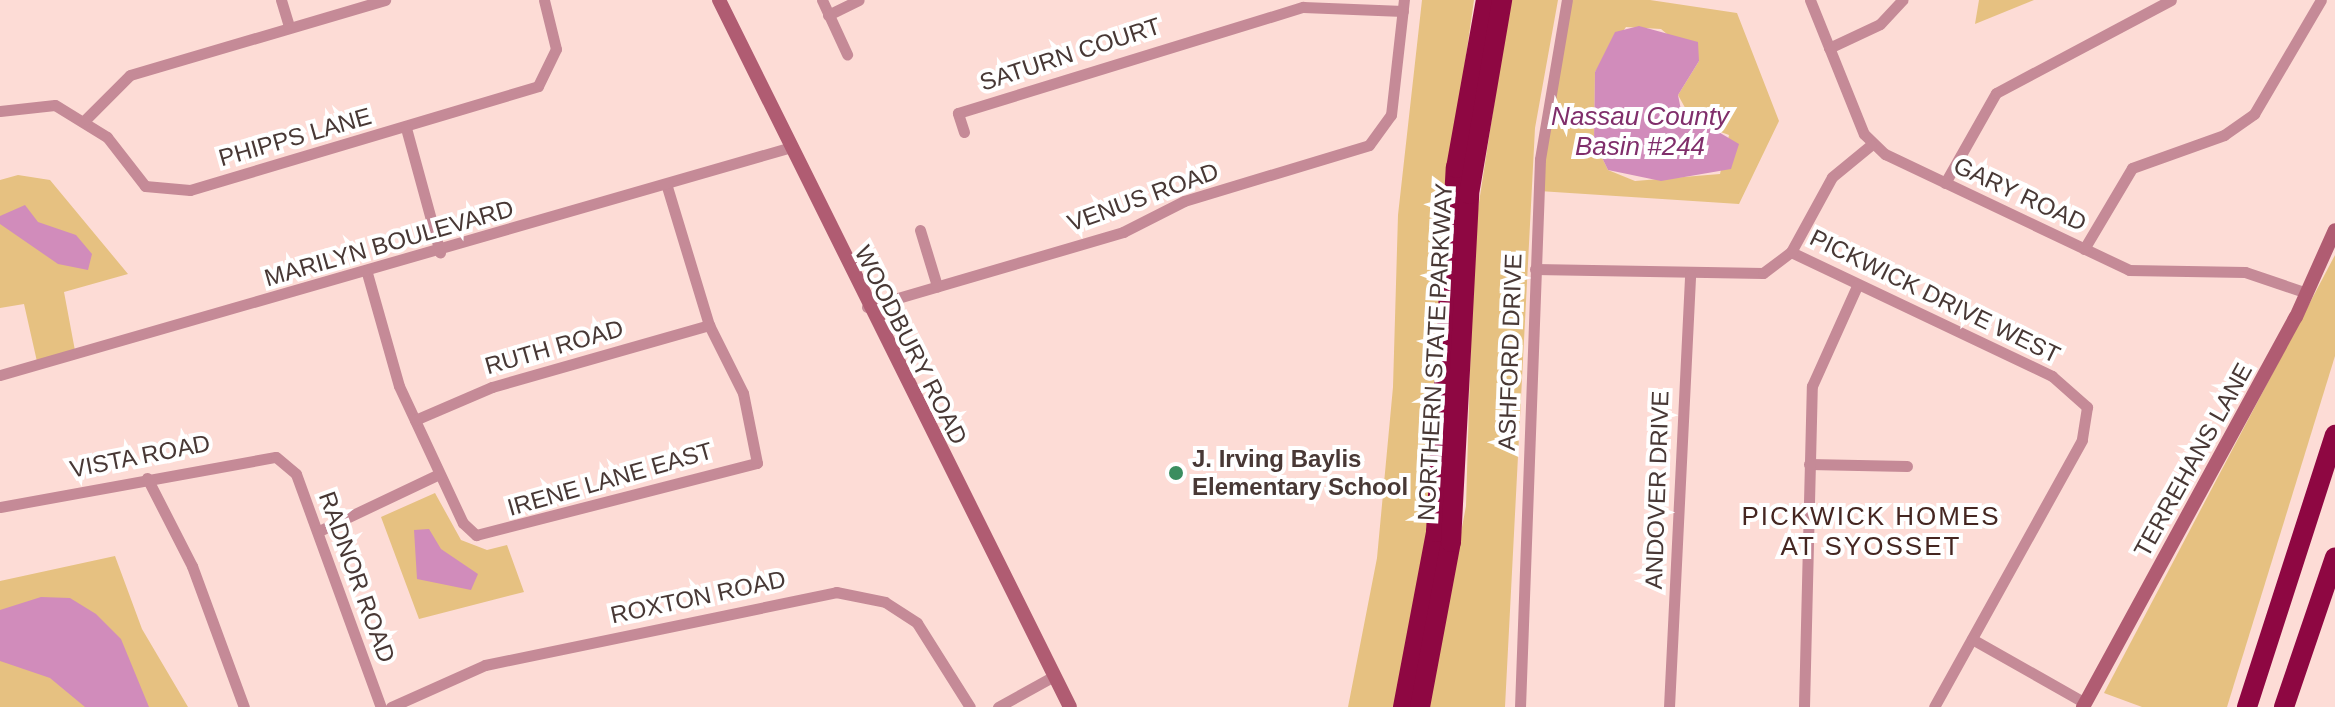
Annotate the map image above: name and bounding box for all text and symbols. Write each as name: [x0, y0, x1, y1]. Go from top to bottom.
street label: SATURN COURT: [976, 11, 1164, 97]
street label: PHIPPS LANE: [215, 101, 375, 173]
water label: Nassau County Basin #244: [1551, 101, 1729, 162]
street label: GARY ROAD: [1949, 151, 2091, 237]
street label: VENUS ROAD: [1064, 156, 1222, 238]
street label: NORTHERN STATE PARKWAY: [1412, 182, 1458, 522]
street label: MARILYN BOULEVARD: [261, 194, 517, 292]
street label: PICKWICK DRIVE WEST: [1805, 223, 2065, 369]
street label: WOODBURY ROAD: [848, 241, 974, 449]
street label: ASHFORD DRIVE: [1492, 253, 1528, 451]
street label: RUTH ROAD: [481, 313, 627, 381]
street label: TERREHANS LANE: [2128, 358, 2258, 562]
street label: ANDOVER DRIVE: [1639, 390, 1675, 590]
street label: VISTA ROAD: [67, 428, 213, 484]
street label: IRENE LANE EAST: [504, 436, 716, 522]
place label: J. Irving Baylis Elementary School: [1192, 445, 1408, 501]
marker: J. Irving Baylis Elementary School: [1167, 464, 1185, 482]
street label: RADNOR ROAD: [313, 487, 401, 667]
district label: PICKWICK HOMES AT SYOSSET: [1741, 501, 2001, 562]
street label: ROXTON ROAD: [608, 564, 788, 630]

